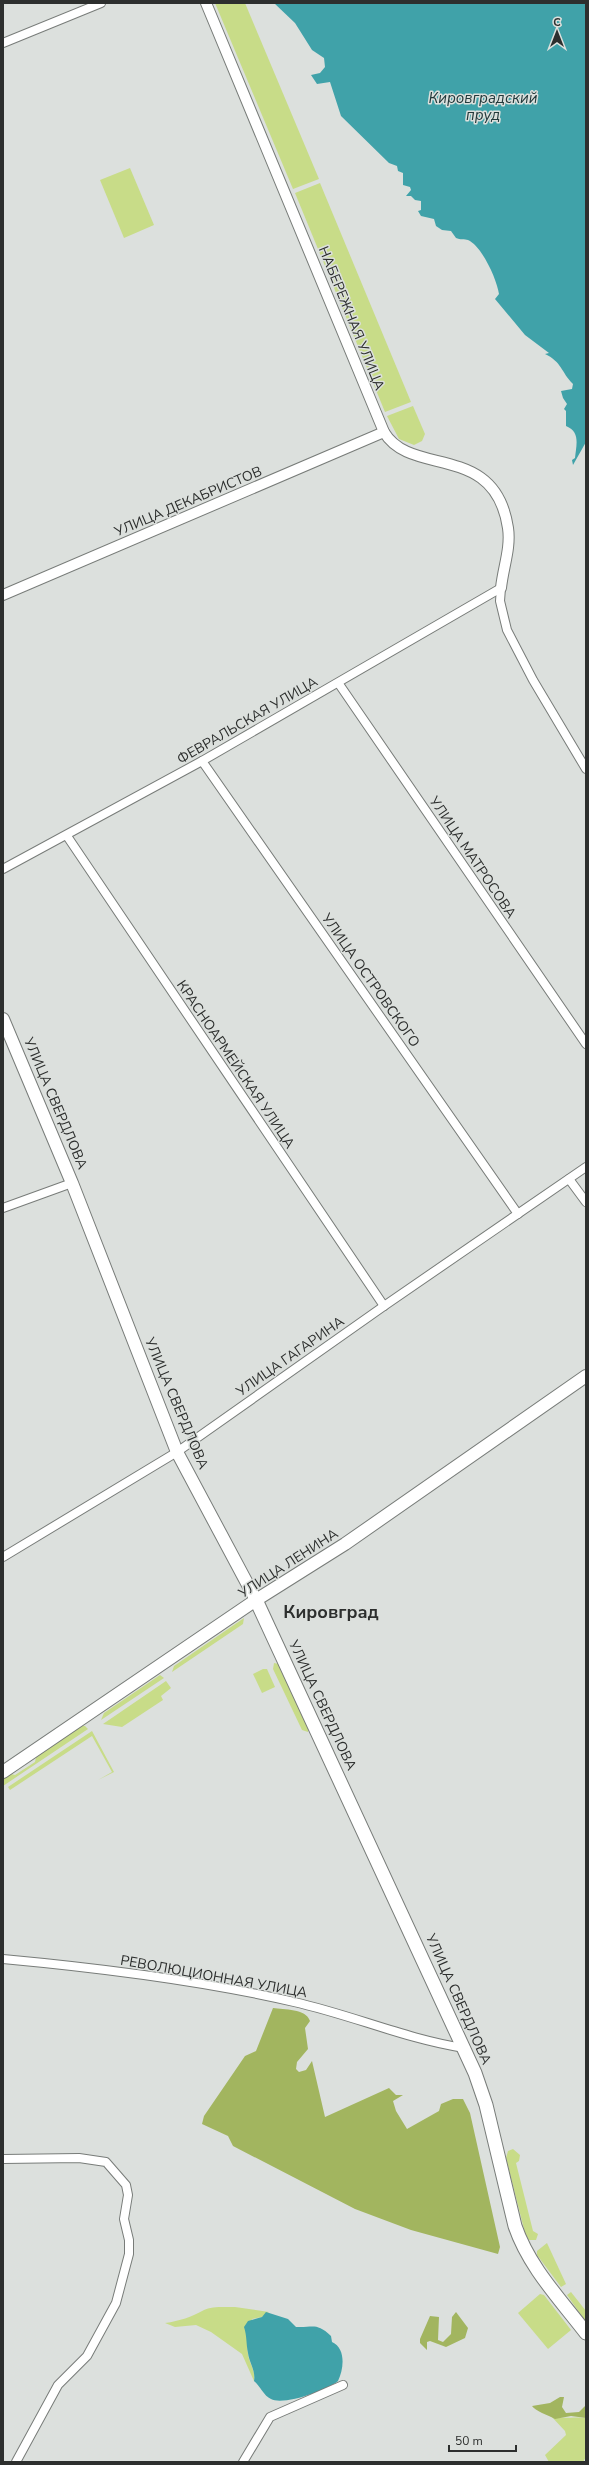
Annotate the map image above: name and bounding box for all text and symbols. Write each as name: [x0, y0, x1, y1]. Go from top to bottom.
north arrow: [537, 12, 577, 52]
text: С: [553, 15, 561, 30]
water label: Кировградский пруд: [429, 88, 538, 125]
street label: НАБЕРЕЖНАЯ УЛИЦА: [314, 243, 389, 393]
street label: УЛИЦА ДЕКАБРИСТОВ: [111, 462, 265, 542]
street label: ФЕВРАЛЬСКАЯ УЛИЦА: [173, 672, 321, 769]
street label: УЛИЦА МАТРОСОВА: [424, 792, 520, 922]
street label: УЛИЦА ОСТРОВСКОГО: [317, 909, 424, 1051]
street label: КРАСНОАРМЕЙСКАЯ УЛИЦА: [172, 976, 299, 1152]
street label: УЛИЦА СВЕРДЛОВА: [19, 1034, 92, 1172]
street label: УЛИЦА ГАГАРИНА: [232, 1312, 348, 1401]
street label: УЛИЦА СВЕРДЛОВА: [140, 1334, 213, 1472]
street label: УЛИЦА ЛЕНИНА: [234, 1524, 342, 1603]
district label: Кировград: [283, 1600, 379, 1624]
street label: УЛИЦА СВЕРДЛОВА: [284, 1636, 361, 1773]
street label: УЛИЦА СВЕРДЛОВА: [421, 1930, 496, 2068]
street label: РЕВОЛЮЦИОННАЯ УЛИЦА: [119, 1951, 309, 2002]
scale bar: [449, 2427, 516, 2453]
text: 50 m: [455, 2433, 483, 2449]

